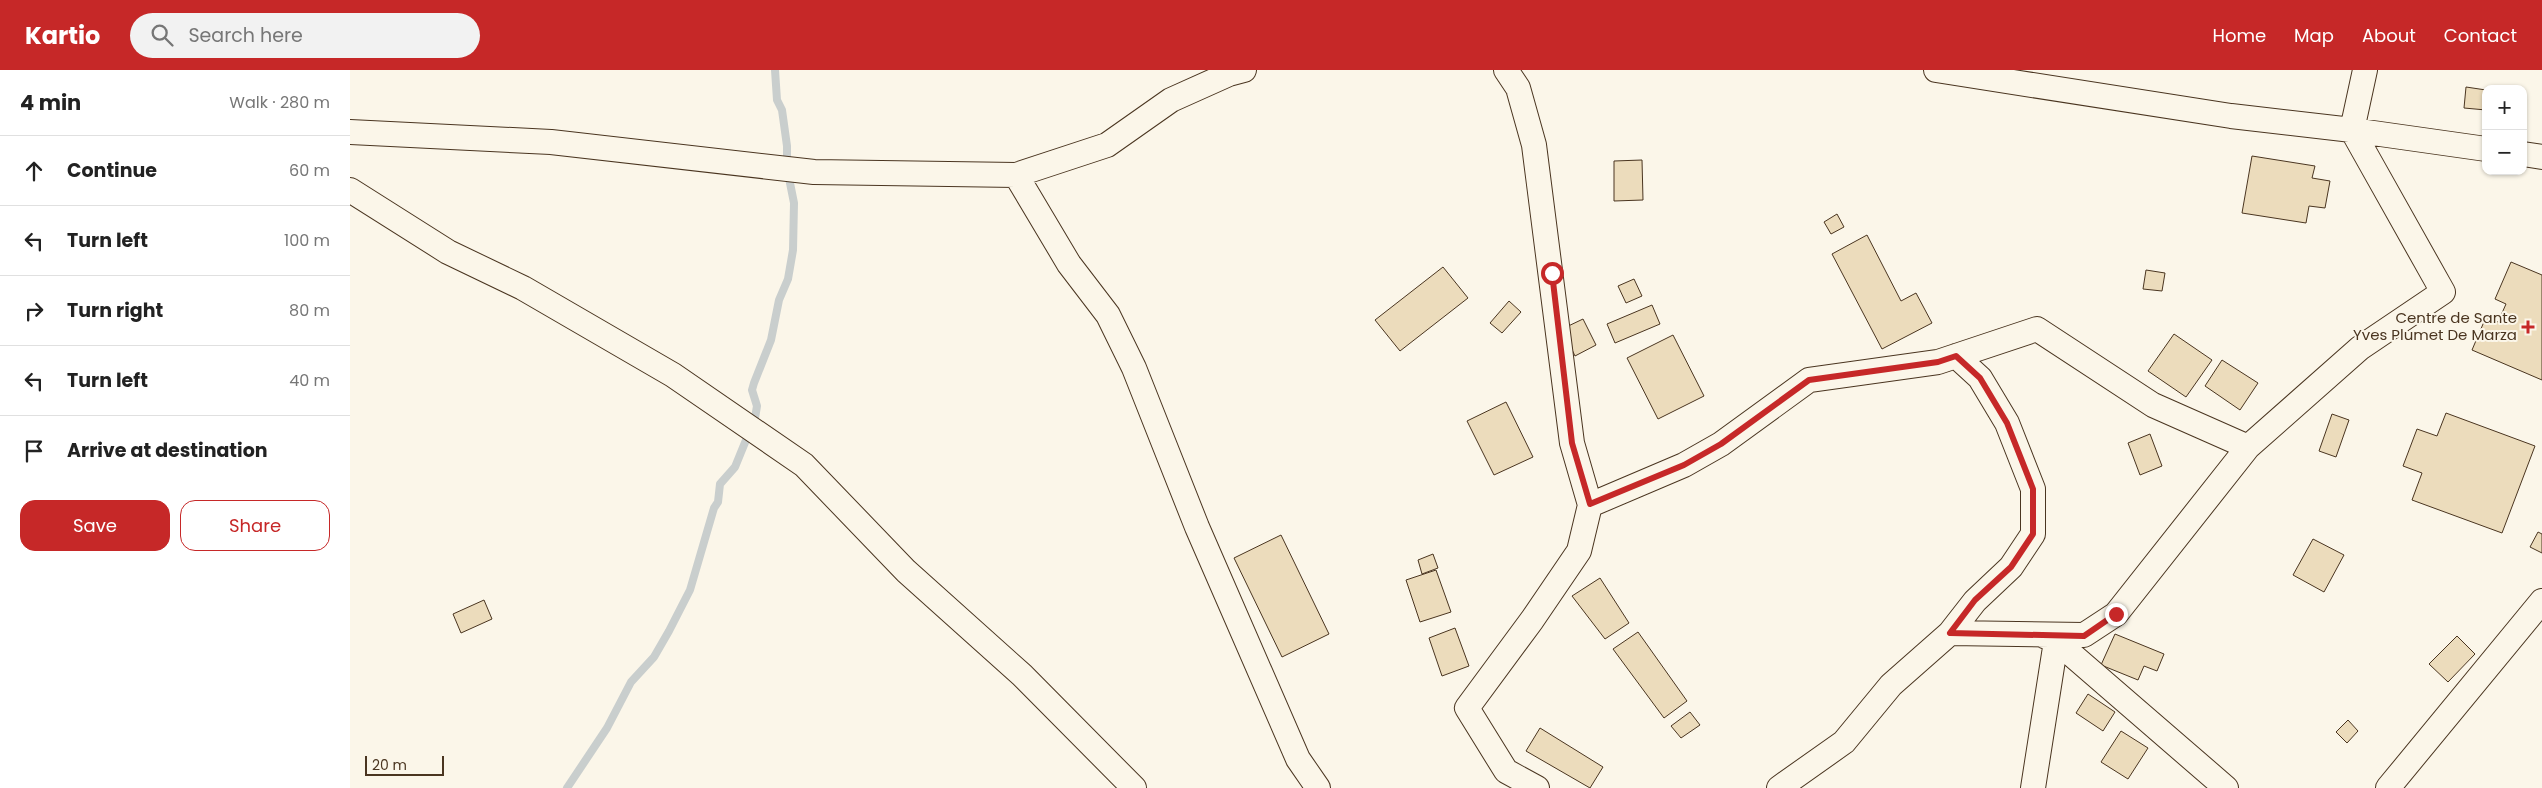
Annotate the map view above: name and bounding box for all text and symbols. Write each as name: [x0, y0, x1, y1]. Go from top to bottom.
search box: [130, 13, 480, 58]
text: Kartio: [25, 19, 100, 52]
icon: search: [148, 21, 176, 49]
text: Search here: [188, 22, 303, 49]
text: Home: [2212, 23, 2266, 48]
text: Map: [2294, 23, 2334, 48]
text: About: [2362, 23, 2416, 48]
text: Contact: [2444, 23, 2517, 48]
map controls: [2482, 85, 2527, 175]
button: +: [2482, 85, 2527, 130]
text: 4 min: [20, 88, 81, 117]
text: Walk · 280 m: [229, 91, 330, 114]
button: −: [2482, 130, 2527, 175]
icon: ahead: [20, 157, 48, 185]
text: Continue: [67, 157, 157, 184]
text: 60 m: [289, 159, 330, 182]
icon: left: [20, 227, 48, 255]
text: Turn left: [67, 227, 148, 254]
text: 100 m: [284, 229, 330, 252]
route start: [1541, 262, 1564, 285]
icon: right: [20, 297, 48, 325]
text: Turn right: [67, 297, 163, 324]
text: 80 m: [289, 299, 330, 322]
place label: Centre de Sante Yves Plumet De Marza: [2353, 307, 2517, 345]
marker: Centre de Sante Yves Plumet De Marza: [2521, 320, 2535, 334]
icon: left: [20, 367, 48, 395]
text: Turn left: [67, 367, 148, 394]
text: 40 m: [289, 369, 330, 392]
icon: arrive: [20, 437, 48, 465]
text: Arrive at destination: [67, 437, 268, 464]
button: Save: [20, 500, 170, 551]
button: Share: [180, 500, 330, 551]
route end: [2105, 603, 2128, 626]
scale bar: [365, 753, 444, 776]
text: 20 m: [372, 755, 407, 775]

